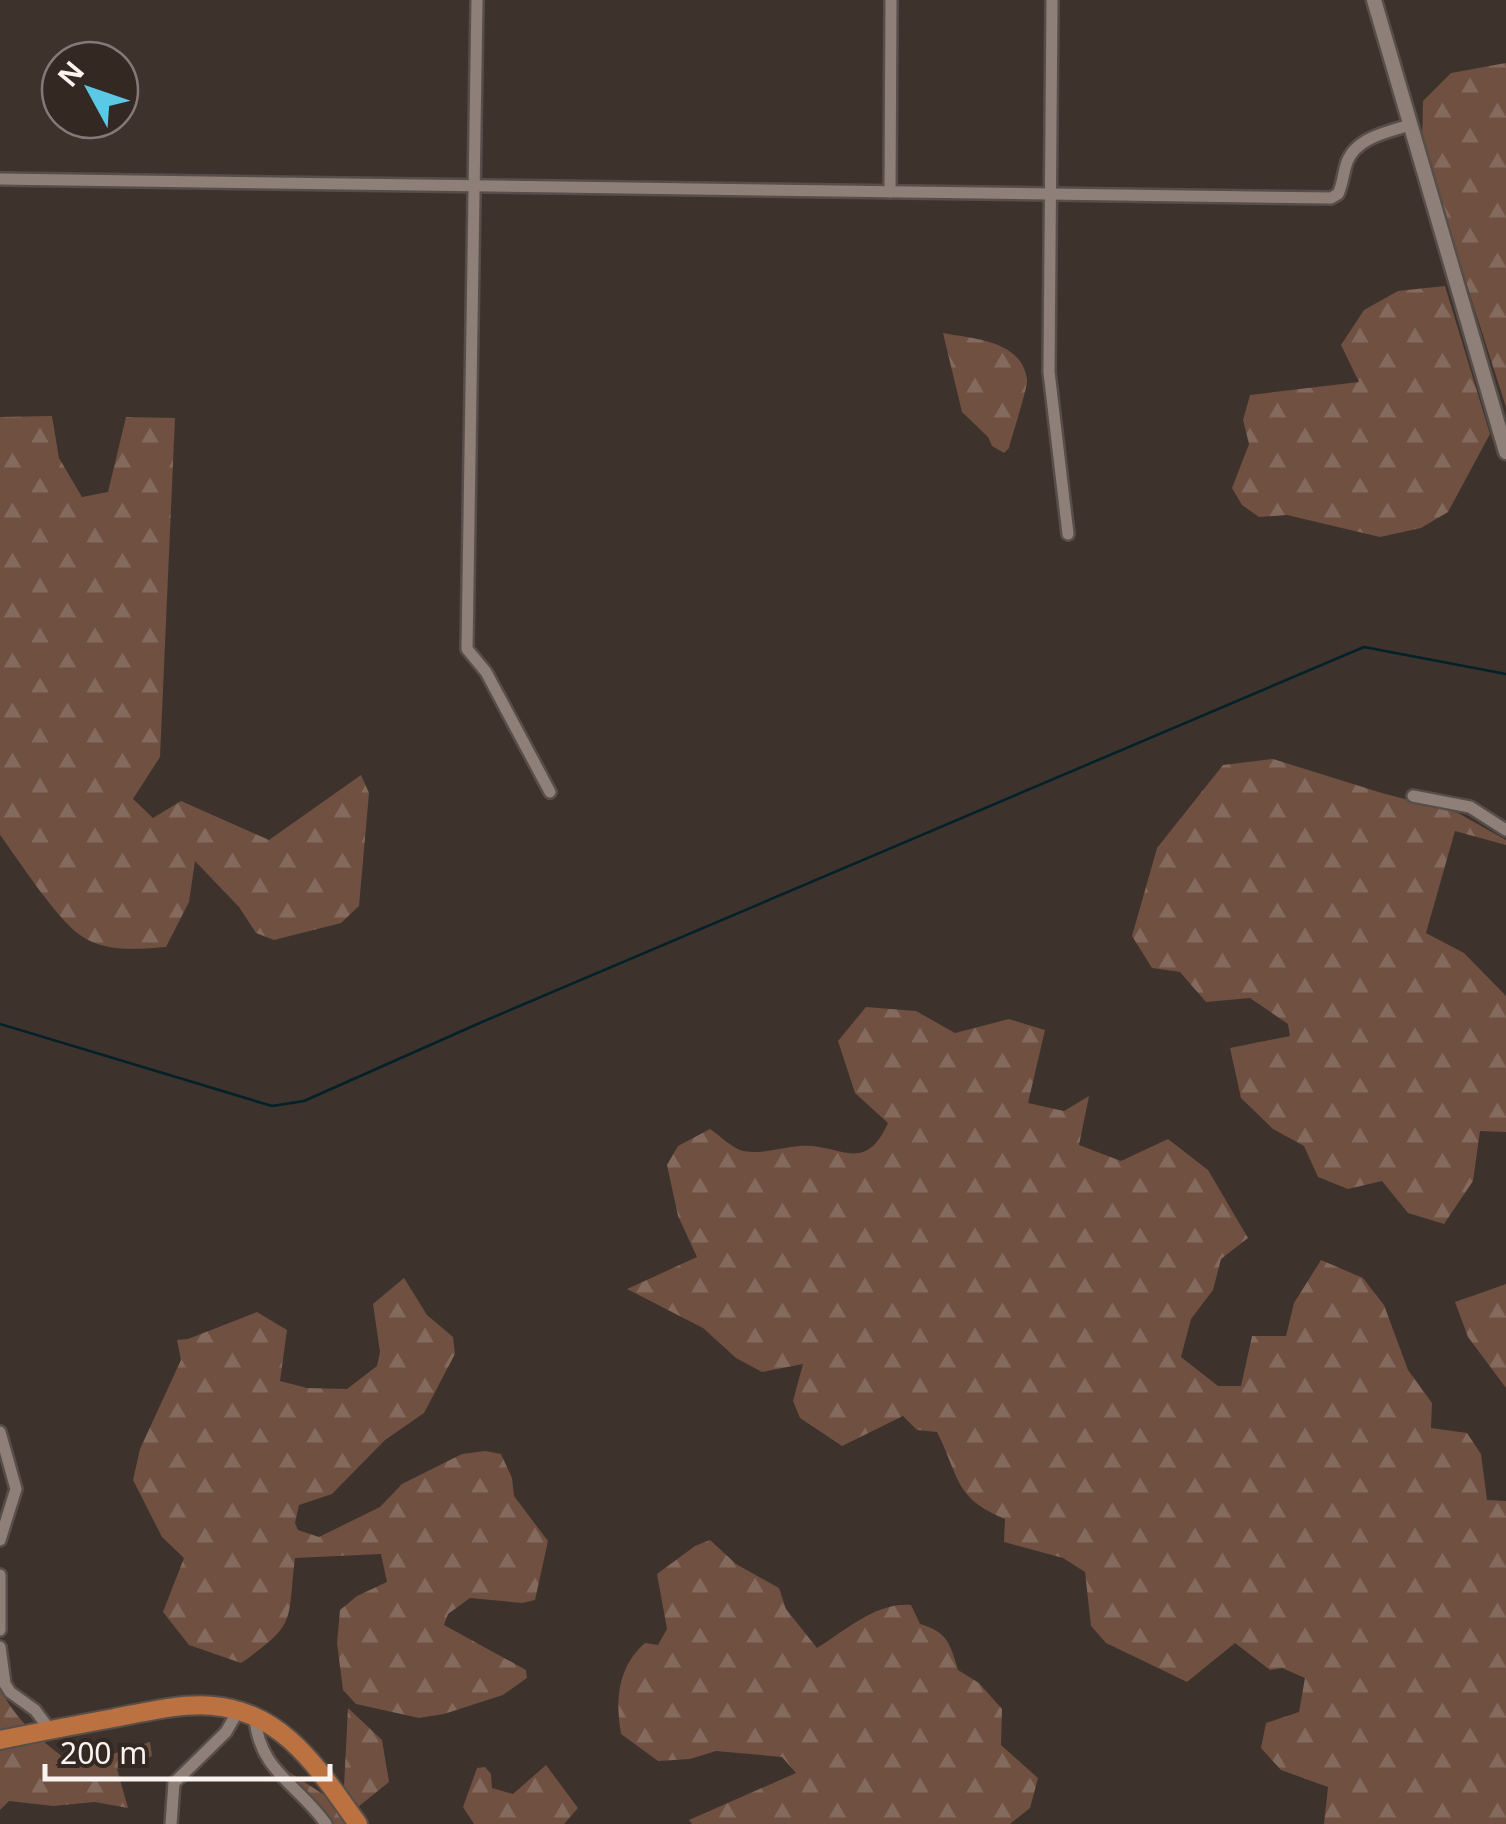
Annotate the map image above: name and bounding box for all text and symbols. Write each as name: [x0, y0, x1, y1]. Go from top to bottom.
north arrow: [40, 40, 140, 140]
text: N: [48, 52, 92, 94]
scale bar: [45, 1719, 330, 1781]
text: 200 m: [60, 1732, 147, 1773]

